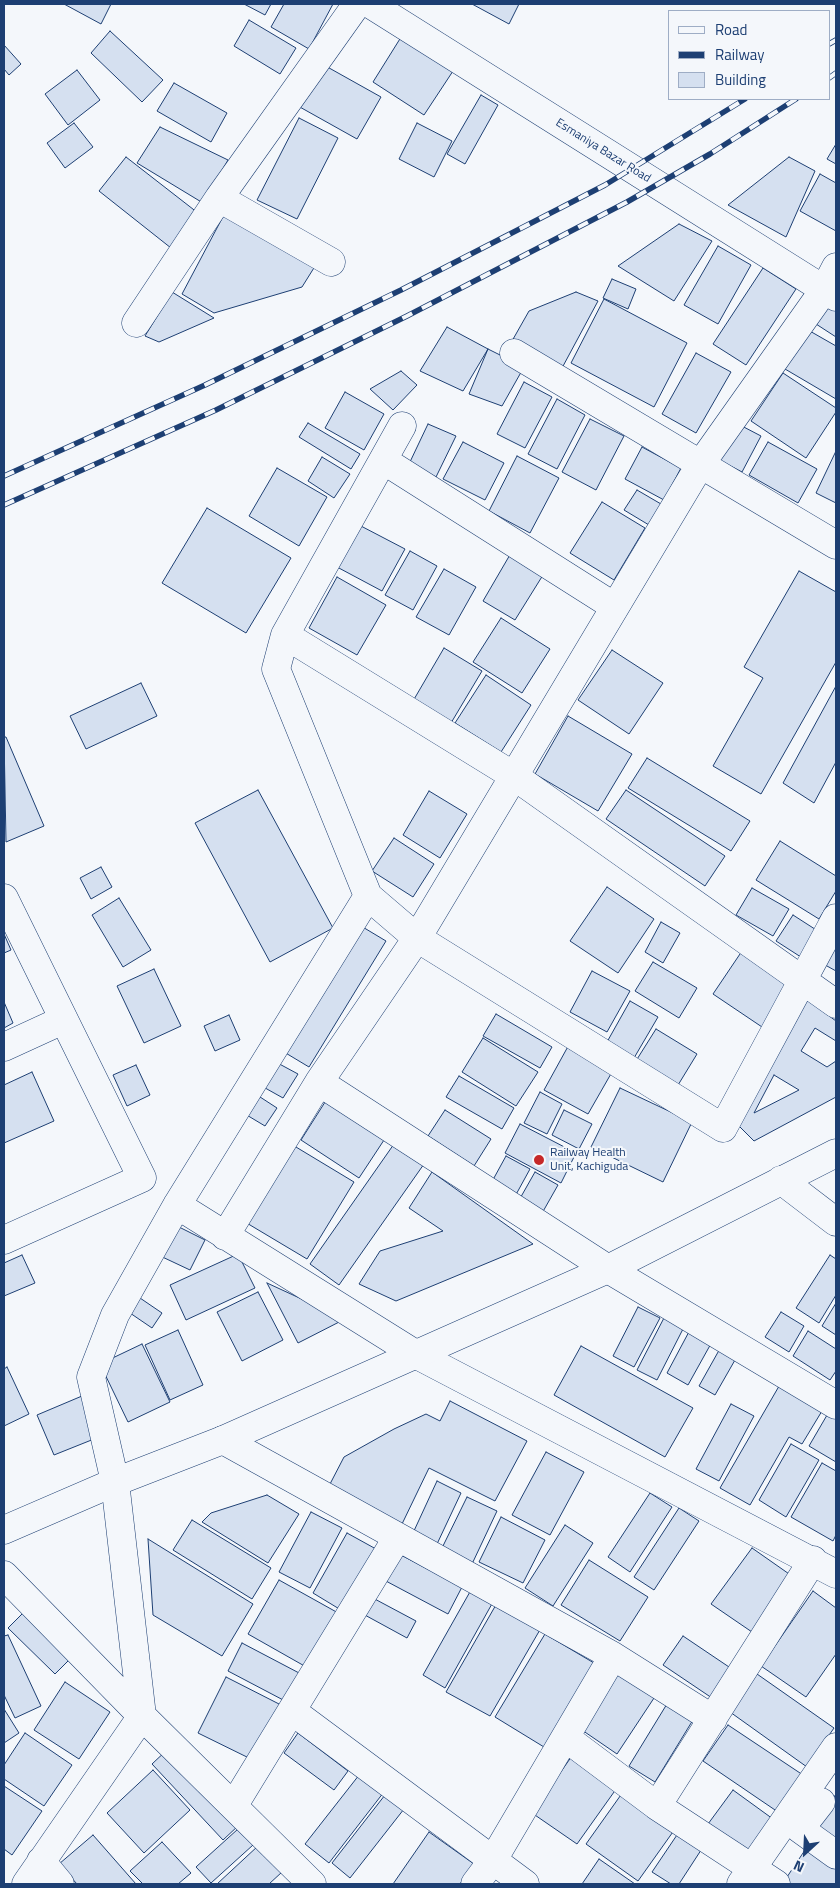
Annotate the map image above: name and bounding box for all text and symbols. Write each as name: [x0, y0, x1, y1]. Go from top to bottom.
legend: [668, 10, 830, 100]
text: Road: [715, 18, 747, 41]
text: Railway: [715, 43, 765, 66]
text: Building: [715, 68, 766, 91]
street label: Esmaniya Bazar Road: [553, 116, 653, 186]
place label: Railway Health Unit, Kachiguda: [550, 1146, 628, 1174]
marker: Railway Health Unit, Kachiguda: [532, 1153, 546, 1167]
north arrow: [780, 1828, 830, 1878]
text: N: [790, 1855, 807, 1879]

